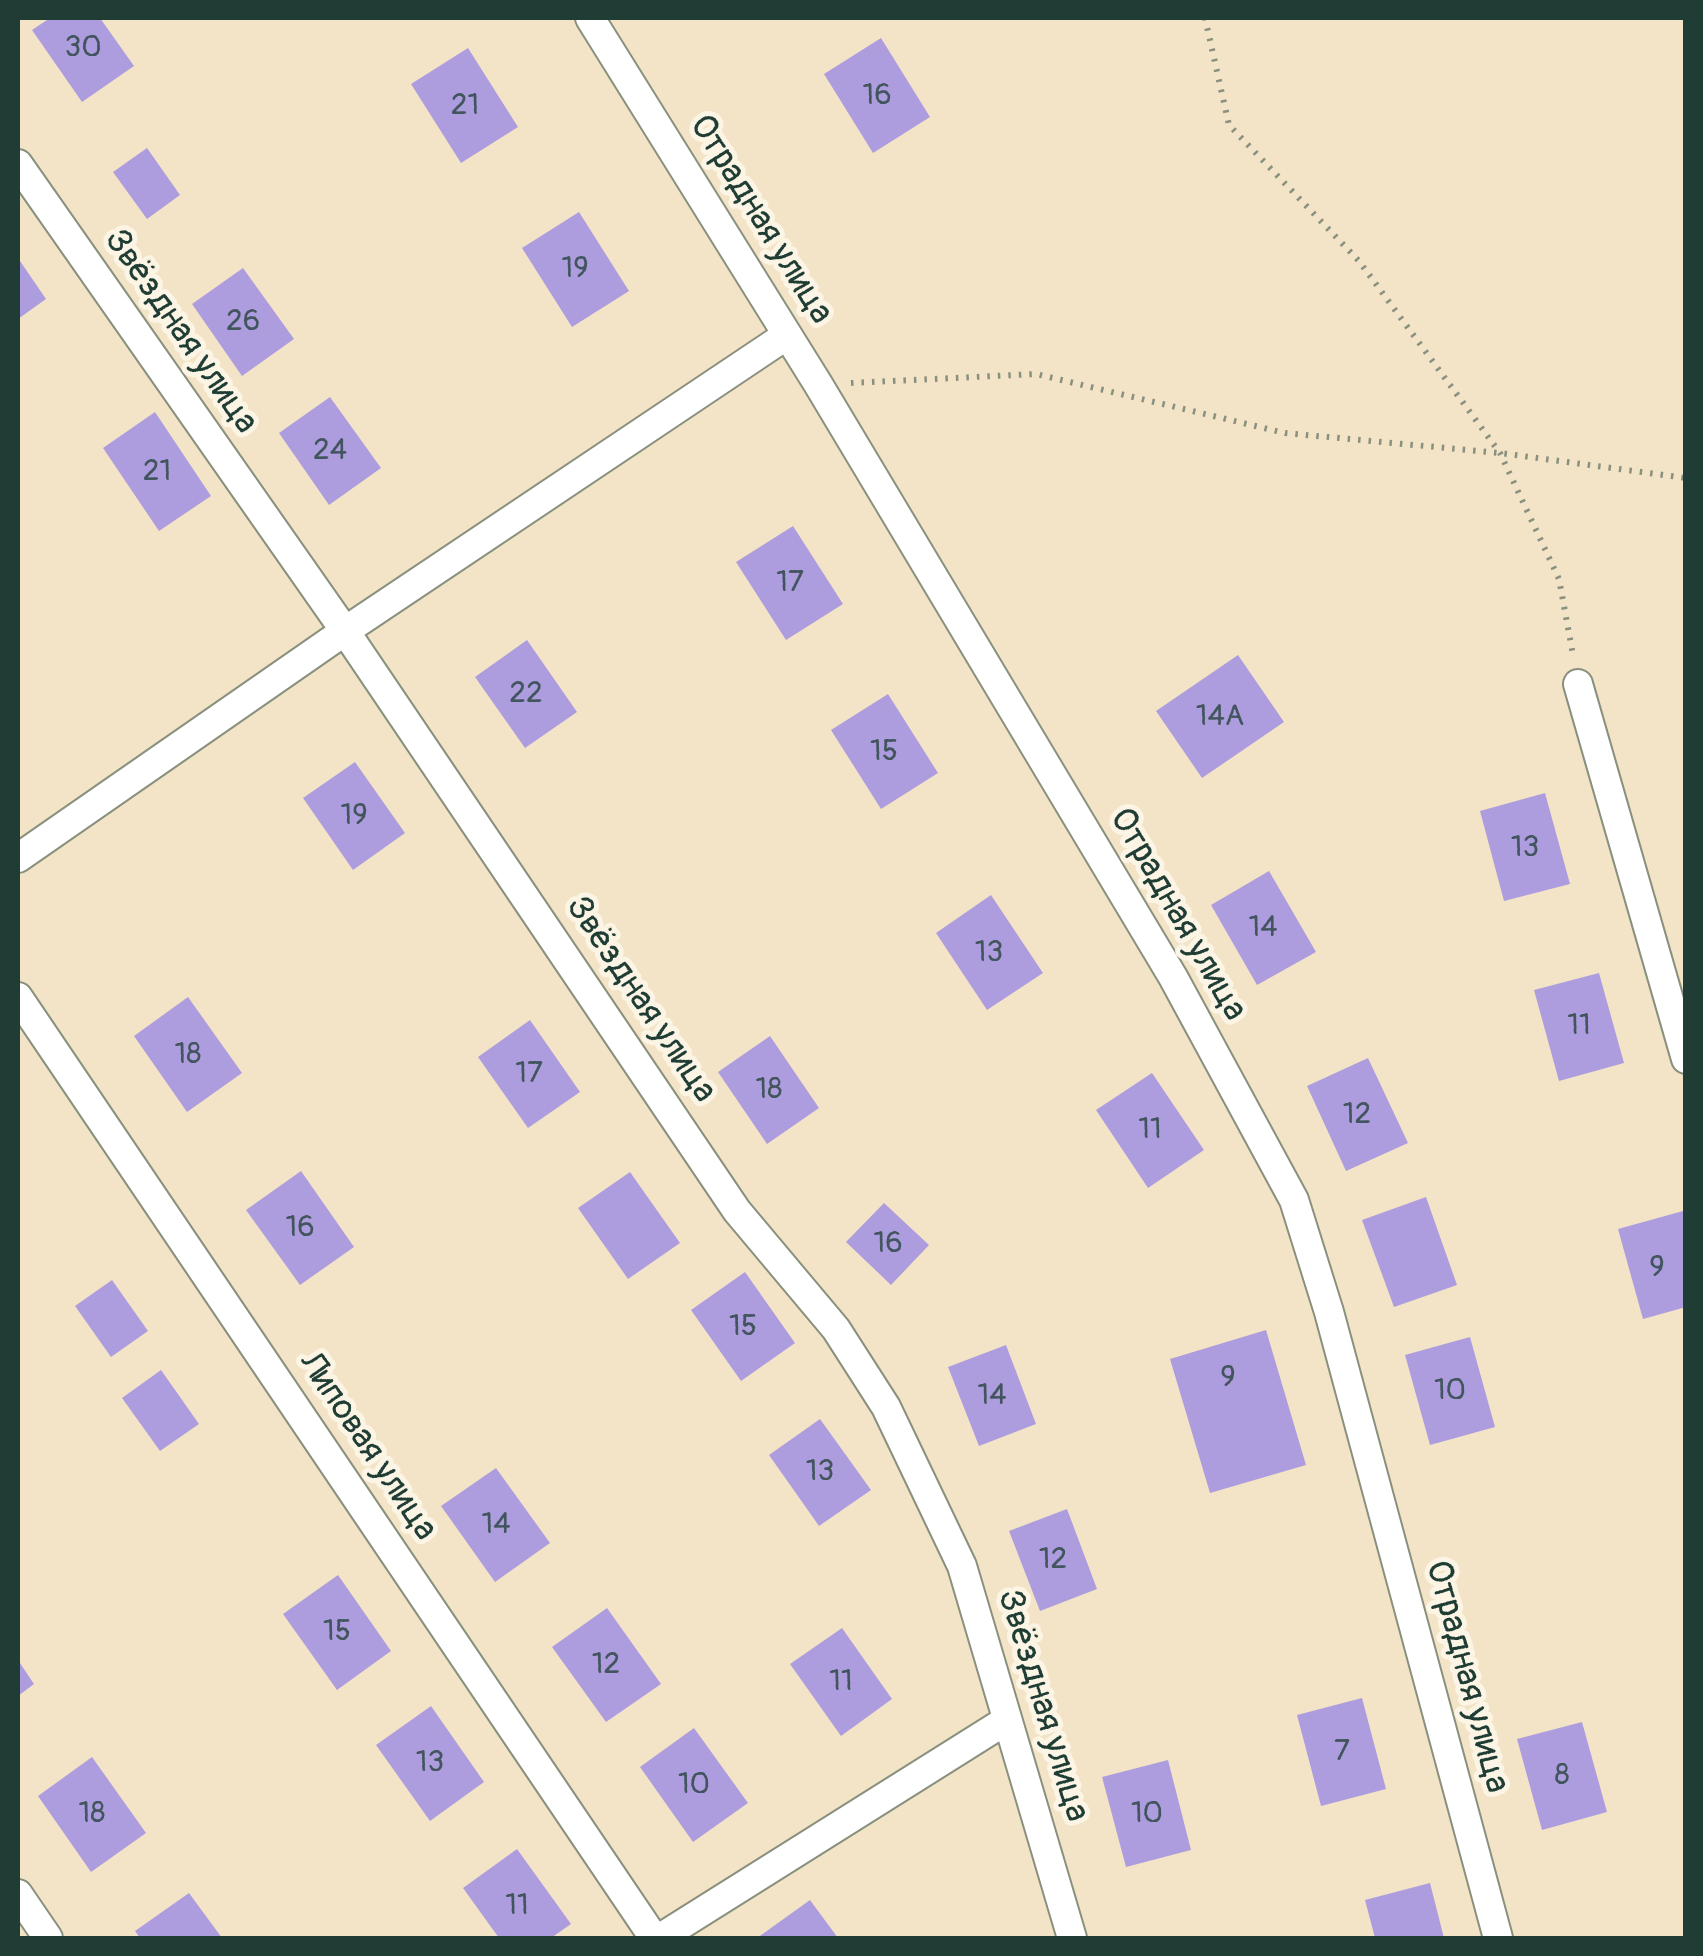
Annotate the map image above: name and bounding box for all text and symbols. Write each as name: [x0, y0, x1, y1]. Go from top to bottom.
house number: 30: [64, 30, 102, 66]
house number: 16: [862, 78, 892, 114]
house number: 21: [451, 88, 479, 124]
street label: Отрадная улица: [679, 108, 841, 332]
street label: Звёздная улица: [94, 222, 266, 442]
house number: 19: [561, 251, 589, 287]
house number: 26: [226, 304, 260, 340]
house number: 24: [313, 433, 347, 469]
house number: 21: [143, 454, 171, 490]
house number: 17: [776, 565, 804, 601]
house number: 22: [509, 676, 543, 712]
house number: 14А: [1196, 699, 1244, 735]
house number: 15: [870, 734, 898, 770]
house number: 19: [340, 798, 368, 834]
street label: Отрадная улица: [1099, 801, 1255, 1029]
house number: 13: [1511, 830, 1539, 866]
street label: Звёздная улица: [556, 889, 724, 1111]
house number: 14: [1248, 910, 1278, 946]
house number: 13: [975, 935, 1003, 971]
house number: 11: [1567, 1008, 1591, 1044]
house number: 18: [175, 1037, 201, 1073]
house number: 17: [515, 1056, 543, 1092]
house number: 18: [756, 1072, 782, 1108]
house number: 12: [1343, 1097, 1371, 1133]
house number: 11: [1138, 1112, 1162, 1148]
house number: 16: [285, 1210, 315, 1246]
house number: 16: [873, 1226, 903, 1262]
house number: 9: [1649, 1250, 1665, 1286]
house number: 15: [729, 1309, 757, 1345]
street label: Липовая улица: [289, 1345, 445, 1549]
house number: 9: [1220, 1360, 1236, 1396]
house number: 10: [1434, 1373, 1466, 1409]
house number: 14: [977, 1378, 1007, 1414]
house number: 13: [806, 1454, 834, 1490]
house number: 14: [481, 1507, 511, 1543]
house number: 12: [1039, 1542, 1067, 1578]
street label: Отрадная улица: [1415, 1556, 1517, 1798]
street label: Звёздная улица: [987, 1585, 1097, 1827]
house number: 15: [323, 1614, 351, 1650]
house number: 12: [592, 1647, 620, 1683]
house number: 11: [829, 1664, 853, 1700]
house number: 7: [1334, 1734, 1350, 1770]
house number: 13: [416, 1745, 444, 1781]
house number: 8: [1554, 1758, 1570, 1794]
house number: 10: [678, 1767, 710, 1803]
house number: 18: [79, 1796, 105, 1832]
house number: 10: [1131, 1796, 1163, 1832]
house number: 11: [505, 1888, 529, 1924]

